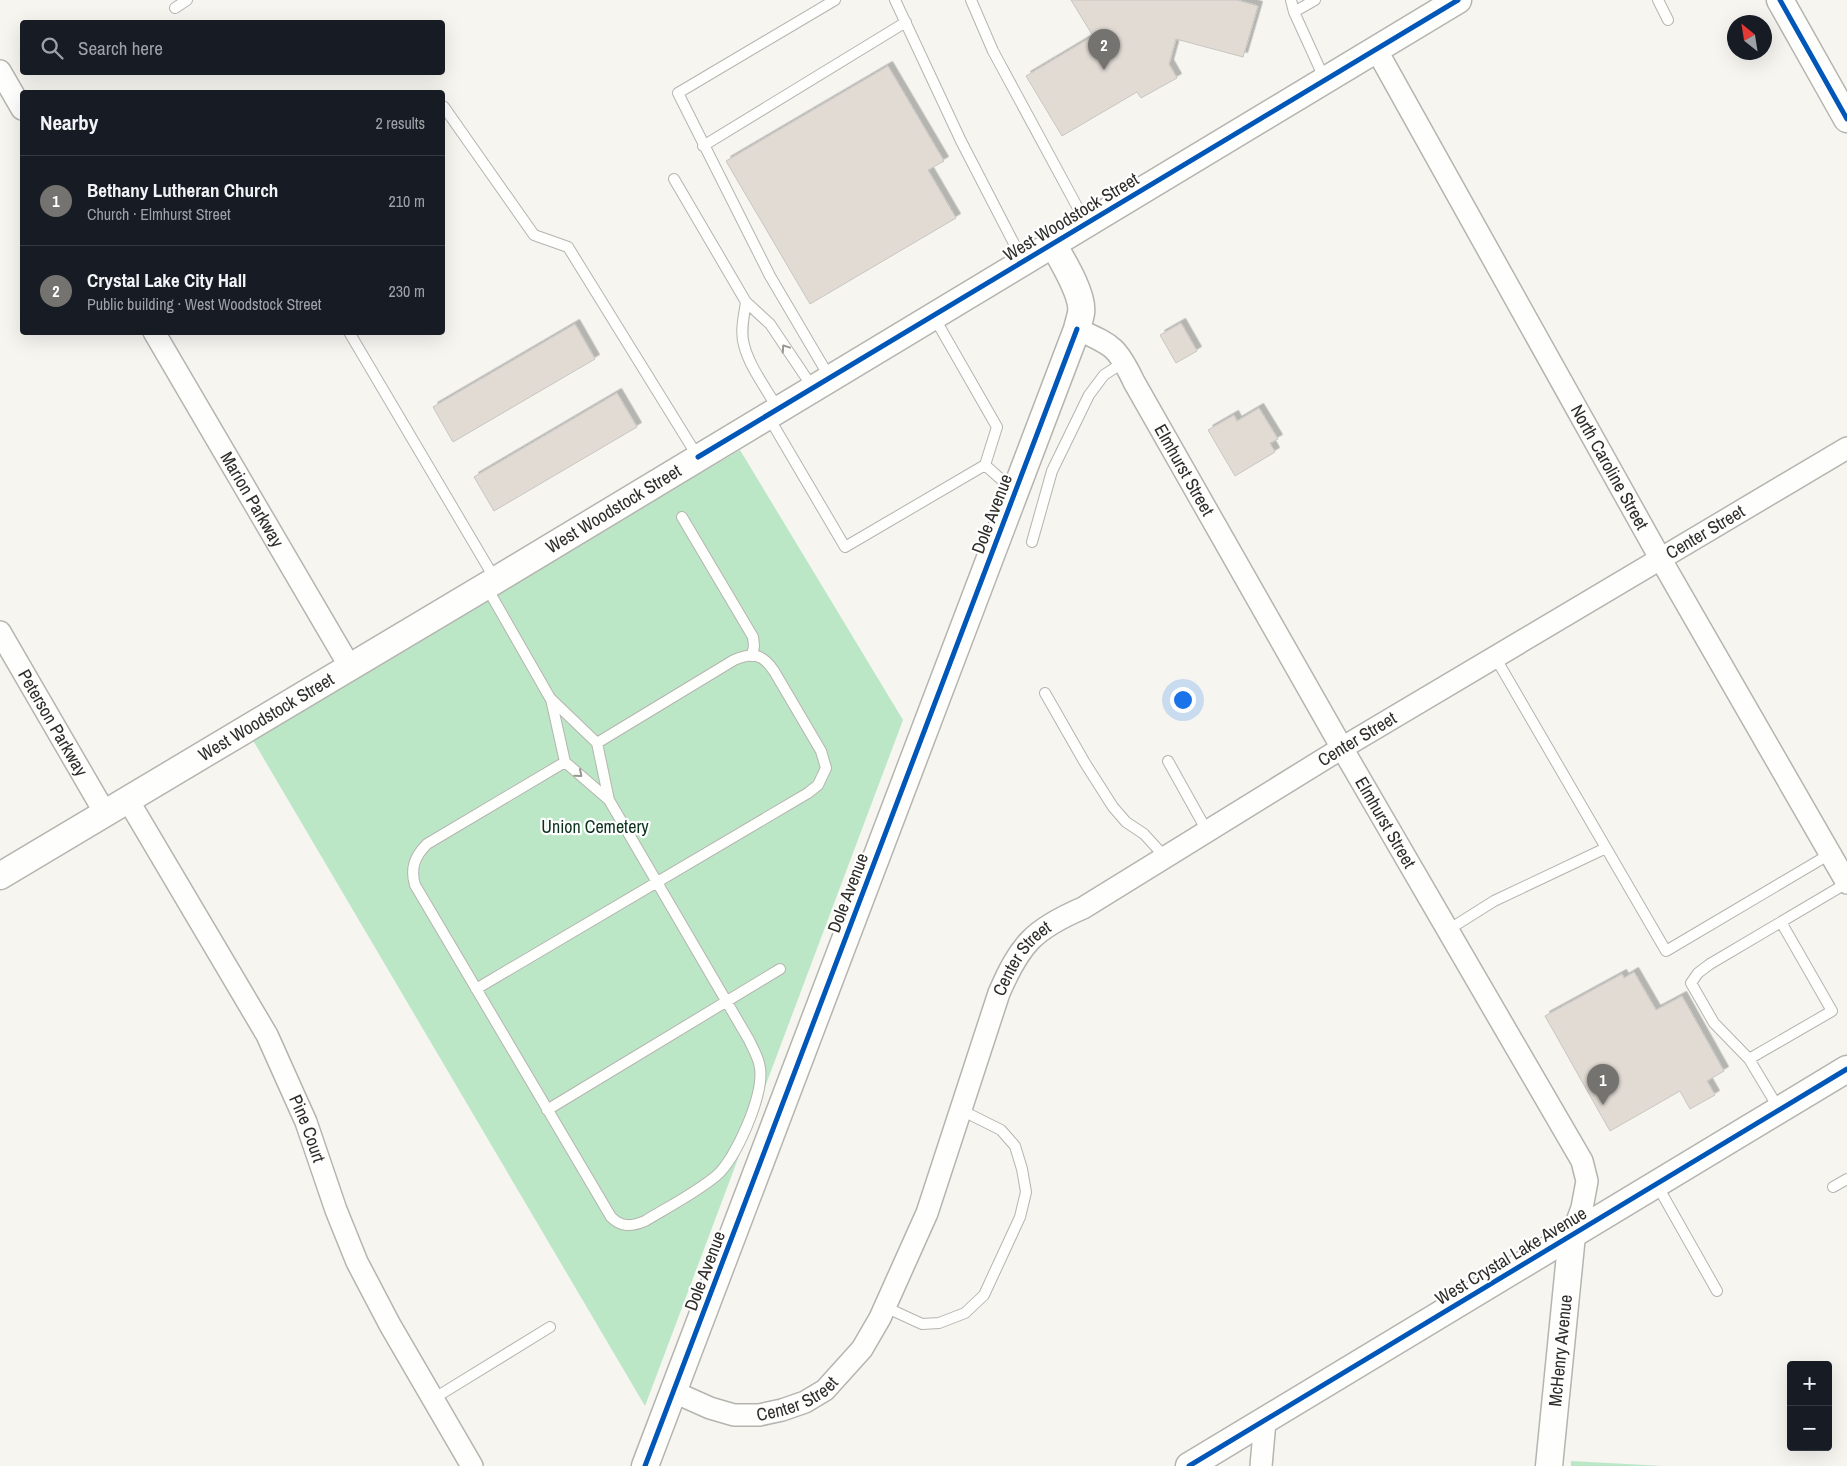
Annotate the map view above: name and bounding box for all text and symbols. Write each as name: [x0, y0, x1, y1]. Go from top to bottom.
north arrow: [1727, 15, 1772, 60]
search box: [20, 20, 445, 75]
pin: 2: [1088, 29, 1120, 70]
icon: search: [38, 34, 66, 62]
text: Search here: [78, 35, 163, 61]
text: Nearby: [40, 108, 98, 137]
text: 2 results: [375, 112, 425, 134]
street label: West Woodstock Street: [998, 166, 1143, 267]
text: Bethany Lutheran Church: [87, 177, 278, 203]
text: 1: [52, 190, 60, 212]
text: 210 m: [389, 190, 425, 212]
text: Church · Elmhurst Street: [87, 203, 231, 225]
text: Crystal Lake City Hall: [87, 267, 246, 293]
text: 2: [52, 280, 60, 302]
text: 230 m: [389, 280, 425, 302]
text: Public building · West Woodstock Street: [87, 293, 321, 315]
one-way arrow: [782, 344, 792, 353]
street label: North Caroline Street: [1565, 400, 1655, 534]
street label: Elmhurst Street: [1148, 419, 1220, 520]
street label: Marion Parkway: [215, 447, 290, 552]
street label: West Woodstock Street: [541, 458, 686, 559]
street label: Dole Avenue: [965, 470, 1018, 557]
street label: Center Street: [1661, 499, 1749, 565]
street label: Peterson Parkway: [12, 664, 94, 781]
street label: West Woodstock Street: [193, 667, 338, 767]
your location: [1170, 687, 1196, 713]
street label: Center Street: [1313, 705, 1401, 772]
one-way arrow: [573, 768, 582, 777]
street label: Elmhurst Street: [1349, 772, 1422, 873]
park label: Union Cemetery: [541, 814, 649, 839]
street label: Dole Avenue: [821, 849, 874, 936]
street label: Center Street: [986, 914, 1055, 1000]
pin: 1: [1587, 1064, 1619, 1105]
street label: Pine Court: [283, 1090, 332, 1166]
street label: West Crystal Lake Avenue: [1430, 1200, 1591, 1311]
street label: Dole Avenue: [678, 1227, 731, 1314]
street label: McHenry Avenue: [1542, 1293, 1578, 1408]
map controls: [1787, 1361, 1832, 1451]
button: +: [1787, 1361, 1832, 1406]
street label: Center Street: [754, 1371, 844, 1427]
button: −: [1787, 1406, 1832, 1451]

